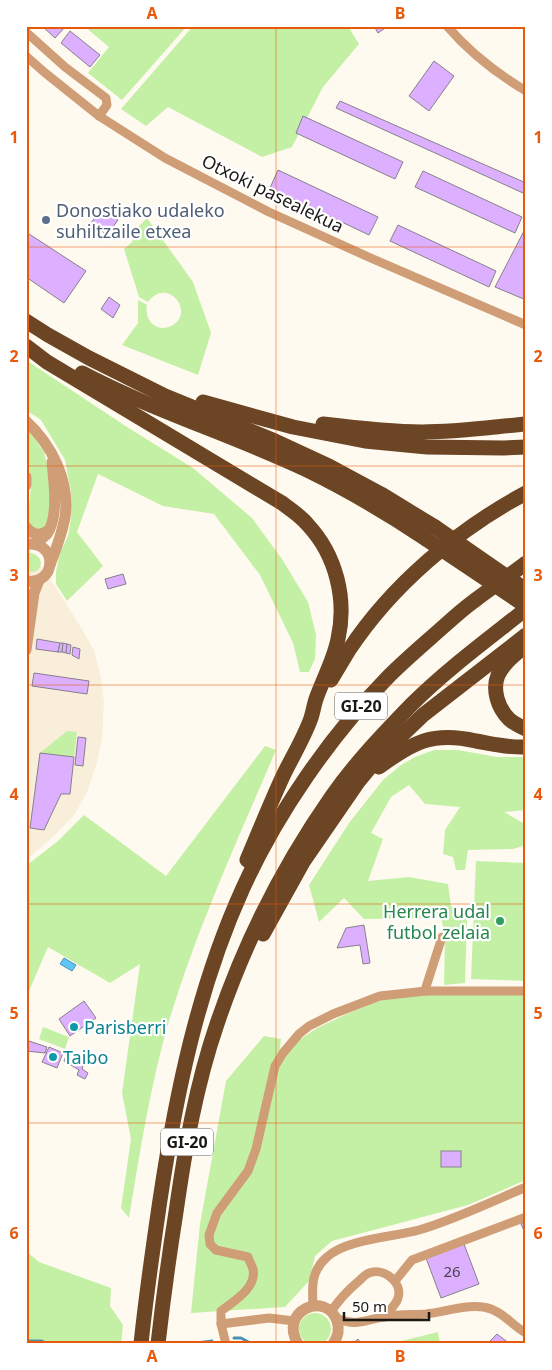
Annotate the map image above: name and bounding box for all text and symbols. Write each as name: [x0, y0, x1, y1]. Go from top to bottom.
text: A: [146, 2, 158, 24]
text: B: [395, 2, 405, 24]
text: 1: [9, 126, 19, 148]
text: 1: [533, 126, 543, 148]
street label: Otxoki pasealekua: [198, 148, 348, 238]
place label: Donostiako udaleko suhiltzaile etxea: [56, 198, 225, 243]
marker: Donostiako udaleko suhiltzaile etxea: [40, 214, 52, 226]
text: 2: [9, 345, 19, 367]
text: 2: [533, 345, 543, 367]
text: 3: [9, 564, 19, 586]
text: 3: [533, 564, 543, 586]
road number: GI-20: [335, 692, 387, 719]
text: 4: [9, 783, 19, 805]
text: 4: [533, 783, 543, 805]
place label: Herrera udal futbol zelaia: [383, 899, 490, 944]
marker: Herrera udal futbol zelaia: [494, 915, 506, 927]
text: 5: [9, 1002, 19, 1024]
text: 5: [533, 1002, 543, 1024]
place label: Parisberri: [84, 1015, 166, 1039]
marker: Parisberri: [68, 1021, 80, 1033]
place label: Taibo: [63, 1045, 108, 1069]
marker: Taibo: [47, 1051, 59, 1063]
road number: GI-20: [161, 1128, 213, 1156]
text: 6: [9, 1222, 19, 1244]
text: 6: [533, 1222, 543, 1244]
house number: 26: [443, 1261, 461, 1281]
scale bar: [344, 1290, 430, 1322]
text: 50 m: [352, 1296, 387, 1316]
text: A: [146, 1345, 158, 1367]
text: B: [395, 1345, 405, 1367]

